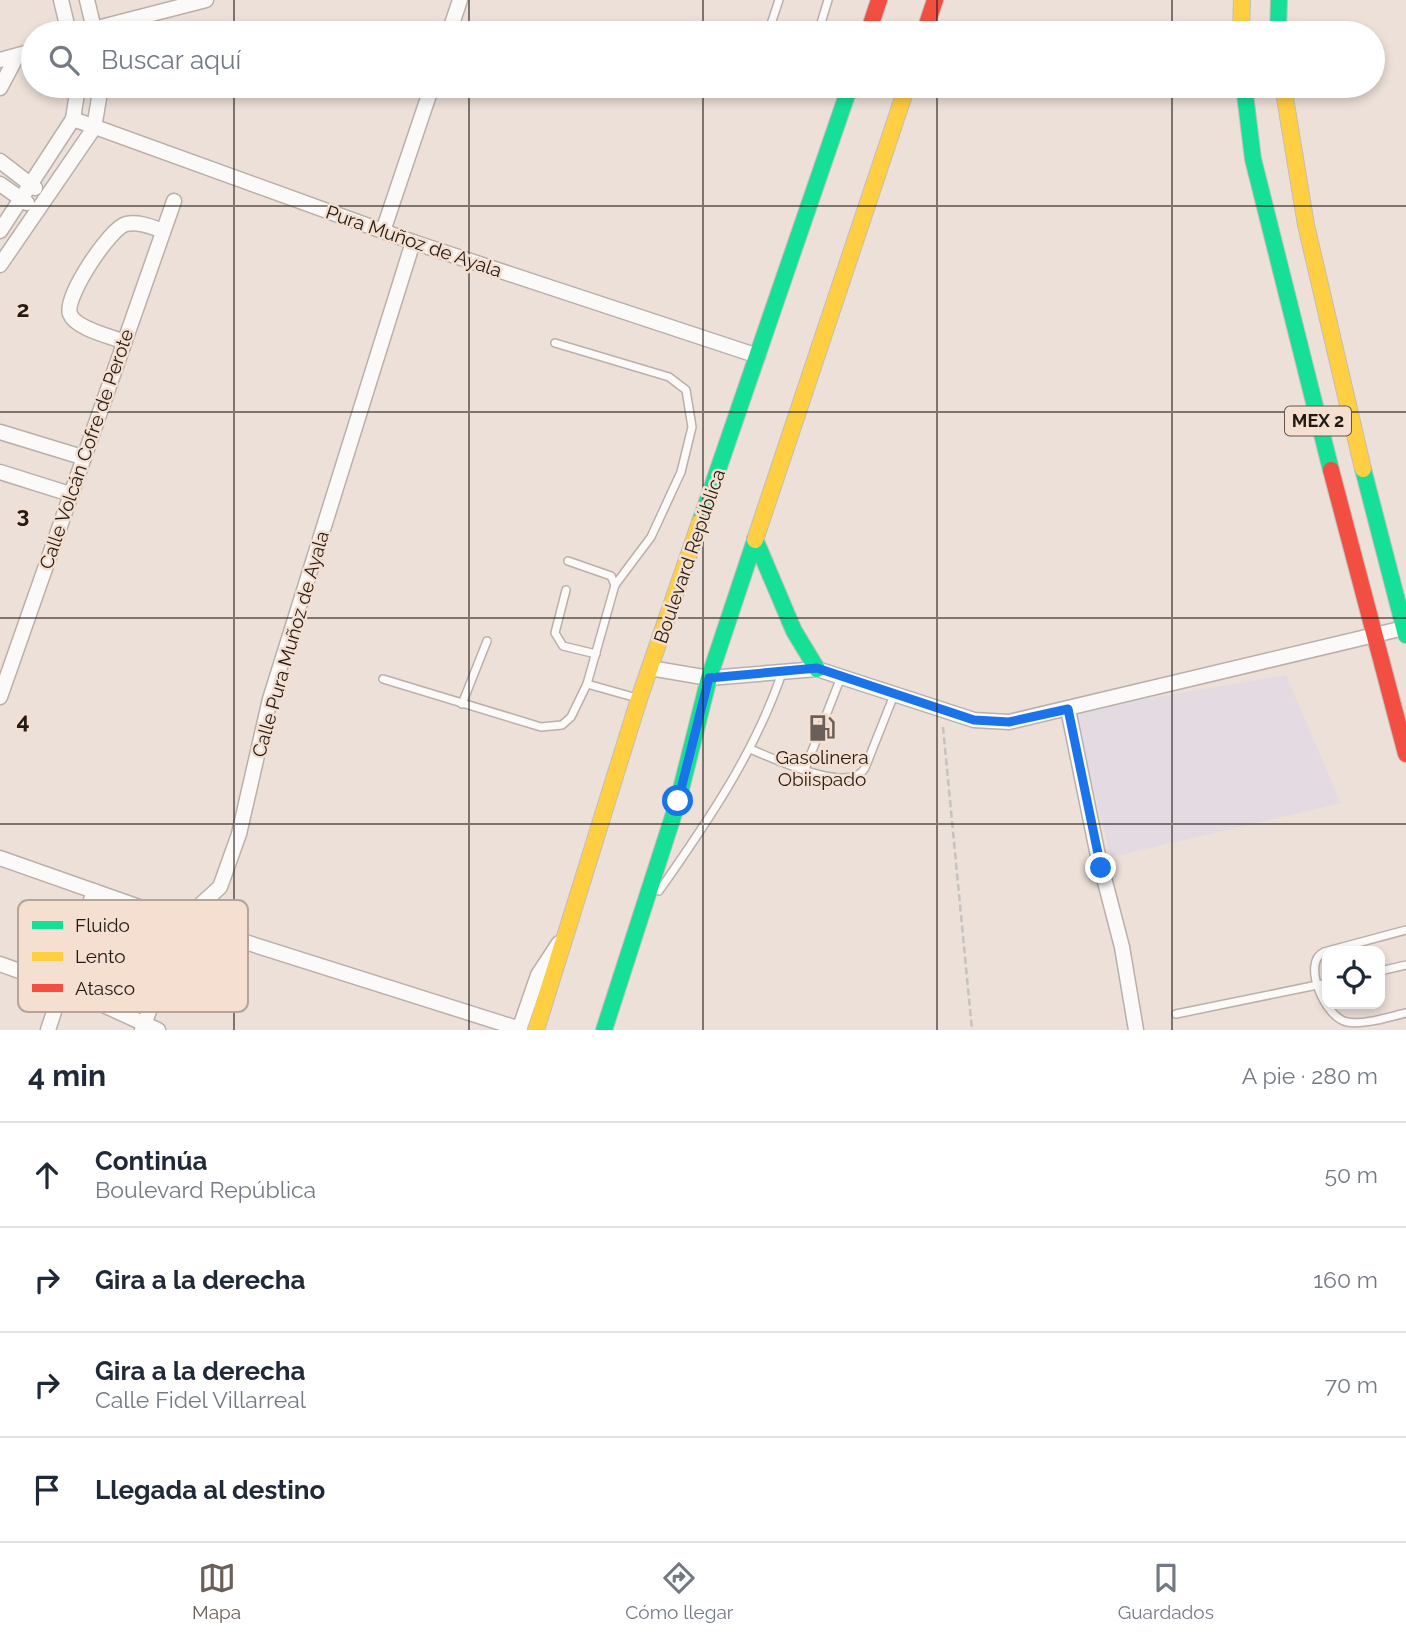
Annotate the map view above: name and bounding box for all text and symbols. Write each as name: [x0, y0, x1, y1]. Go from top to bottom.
search box: [21, 21, 1385, 98]
icon: search: [45, 41, 83, 79]
text: Buscar aquí: [101, 45, 241, 75]
street label: Pura Muñoz de Ayala: [323, 201, 505, 281]
text: 2: [17, 295, 29, 322]
street label: Calle Volcán Cofre de Perote: [35, 326, 137, 572]
road number: MEX 2: [1285, 407, 1351, 436]
street label: Boulevard República: [649, 466, 729, 646]
text: 3: [17, 501, 29, 528]
street label: Calle Pura Muñoz de Ayala: [247, 528, 333, 760]
text: 4: [16, 707, 30, 734]
fuel station icon: Gasolinera Obiispado: [807, 713, 837, 743]
place label: Gasolinera Obiispado: [776, 746, 868, 790]
route start: [662, 785, 693, 816]
route end: [1085, 852, 1116, 883]
legend: [18, 900, 248, 1012]
text: Fluido: [75, 914, 130, 936]
text: Lento: [75, 945, 126, 967]
map controls: [1322, 946, 1385, 1009]
button: locate: [1322, 946, 1385, 1009]
text: Atasco: [75, 977, 135, 999]
text: 4 min: [28, 1058, 106, 1093]
text: A pie · 280 m: [1242, 1062, 1378, 1089]
text: Continúa: [95, 1146, 207, 1176]
icon: ahead: [28, 1156, 66, 1194]
text: 50 m: [1324, 1161, 1378, 1188]
text: Boulevard República: [95, 1176, 316, 1203]
icon: right: [28, 1261, 66, 1299]
text: Gira a la derecha: [95, 1265, 305, 1295]
text: 160 m: [1313, 1266, 1378, 1293]
text: Gira a la derecha: [95, 1356, 305, 1386]
icon: right: [28, 1366, 66, 1404]
text: 70 m: [1325, 1371, 1378, 1398]
text: Calle Fidel Villarreal: [95, 1386, 306, 1413]
icon: arrive: [28, 1471, 66, 1509]
text: Llegada al destino: [95, 1475, 325, 1505]
tab: Mapa: [192, 1559, 241, 1623]
tab: Cómo llegar: [625, 1559, 734, 1623]
tab: Guardados: [1118, 1559, 1214, 1623]

